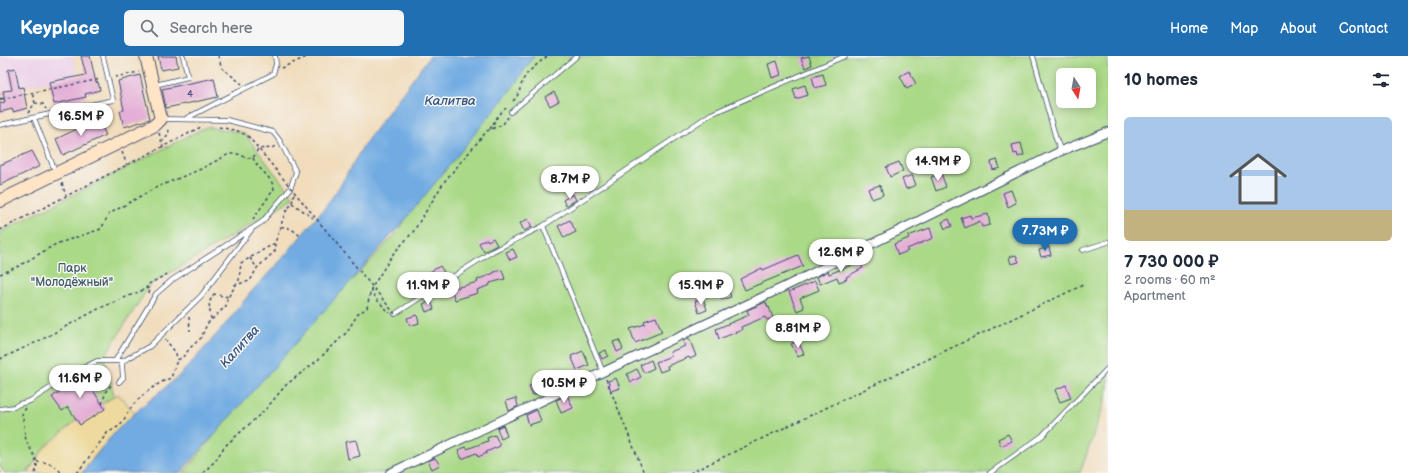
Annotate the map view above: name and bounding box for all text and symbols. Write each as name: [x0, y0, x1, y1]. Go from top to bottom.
search box: [124, 10, 404, 46]
text: Keyplace: [20, 17, 100, 40]
icon: search: [138, 17, 160, 39]
text: Search here: [170, 19, 253, 38]
text: Home: [1170, 20, 1208, 37]
text: Map: [1230, 20, 1258, 37]
text: About: [1280, 20, 1317, 37]
text: Contact: [1339, 20, 1388, 37]
north arrow: [1056, 68, 1096, 108]
map controls: [1056, 68, 1096, 108]
icon: filters: [1370, 69, 1392, 91]
text: 10 homes: [1124, 70, 1198, 90]
house number: 4: [187, 88, 193, 100]
water label: Калитва: [424, 93, 476, 109]
pin: 16.5M ₽: [44, 103, 118, 137]
text: 16.5M ₽: [58, 108, 104, 124]
icon: home: [1222, 143, 1294, 215]
pin: 14.9M ₽: [901, 148, 975, 182]
text: 14.9M ₽: [915, 153, 961, 169]
pin: 8.7M ₽: [537, 166, 603, 200]
text: 8.7M ₽: [550, 171, 590, 187]
pin: 7.73M ₽: [1008, 218, 1082, 252]
text: 7.73M ₽: [1021, 223, 1069, 239]
pin: 12.6M ₽: [804, 239, 878, 273]
text: 12.6M ₽: [818, 244, 864, 260]
text: 7 730 000 ₽: [1124, 252, 1219, 272]
park label: Парк "Молодёжный": [31, 261, 113, 290]
pin: 11.9M ₽: [391, 272, 465, 306]
pin: 15.9M ₽: [664, 272, 738, 306]
text: 2 rooms · 60 m²: [1124, 272, 1216, 288]
text: 11.9M ₽: [406, 277, 450, 293]
text: 15.9M ₽: [678, 277, 724, 293]
text: Apartment: [1124, 288, 1185, 304]
pin: 8.81M ₽: [761, 315, 835, 349]
text: 8.81M ₽: [775, 320, 821, 336]
water label: Калитва: [217, 322, 263, 371]
pin: 11.6M ₽: [43, 365, 117, 399]
text: 11.6M ₽: [58, 370, 102, 386]
pin: 10.5M ₽: [527, 370, 601, 404]
text: 10.5M ₽: [541, 375, 587, 391]

